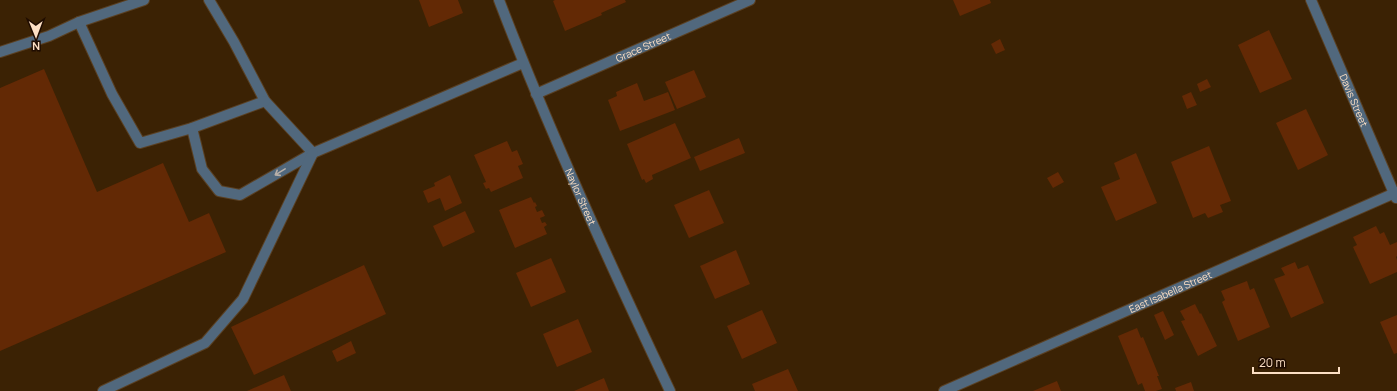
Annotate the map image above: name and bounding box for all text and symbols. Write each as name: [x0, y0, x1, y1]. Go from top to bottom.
north arrow: [16, 16, 56, 56]
street label: Grace Street: [613, 29, 673, 65]
text: N: [32, 39, 40, 54]
street label: Davis Street: [1336, 72, 1372, 129]
street label: Naylor Street: [562, 166, 599, 227]
one-way arrow: [274, 169, 286, 177]
street label: East Isabella Street: [1126, 267, 1214, 316]
scale bar: [1253, 349, 1339, 375]
text: 20 m: [1259, 354, 1286, 371]

